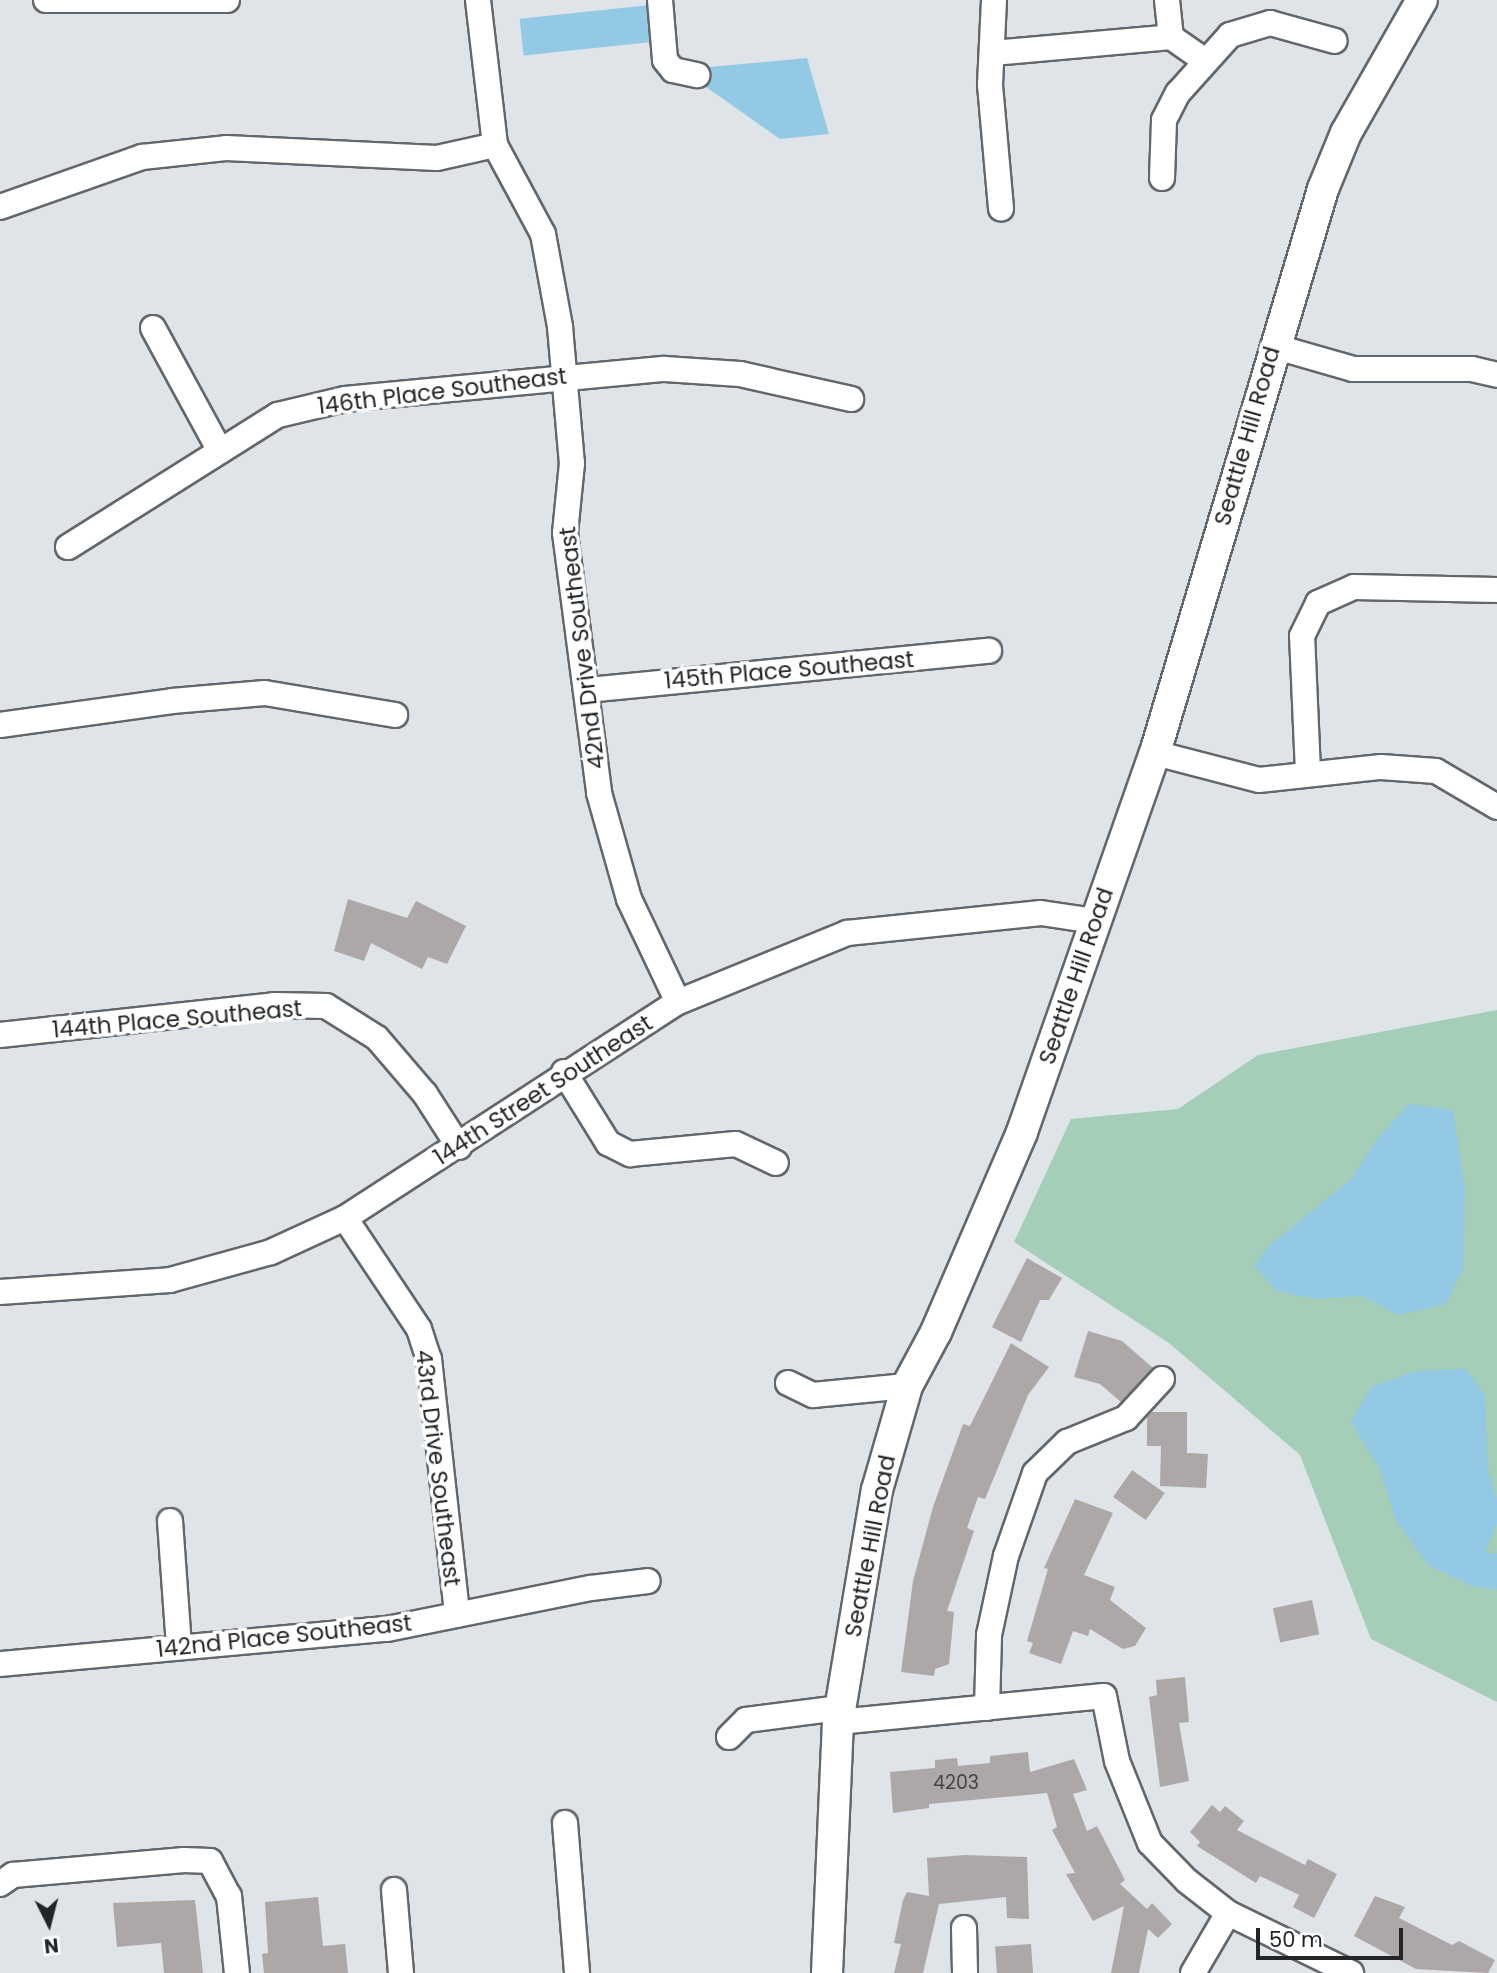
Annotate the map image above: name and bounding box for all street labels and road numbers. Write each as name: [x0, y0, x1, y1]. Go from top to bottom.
street label: Seattle Hill Road: [1208, 343, 1286, 529]
street label: 146th Place Southeast: [316, 362, 568, 420]
street label: 42nd Drive Southeast: [553, 525, 611, 771]
street label: 145th Place Southeast: [663, 645, 915, 695]
street label: Seattle Hill Road: [1033, 884, 1119, 1068]
street label: 144th Place Southeast: [51, 994, 303, 1044]
street label: 144th Street Southeast: [428, 1009, 658, 1171]
street label: 43rd Drive Southeast: [410, 1348, 466, 1588]
street label: Seattle Hill Road: [839, 1453, 901, 1639]
street label: 142nd Place Southeast: [155, 1609, 413, 1663]

